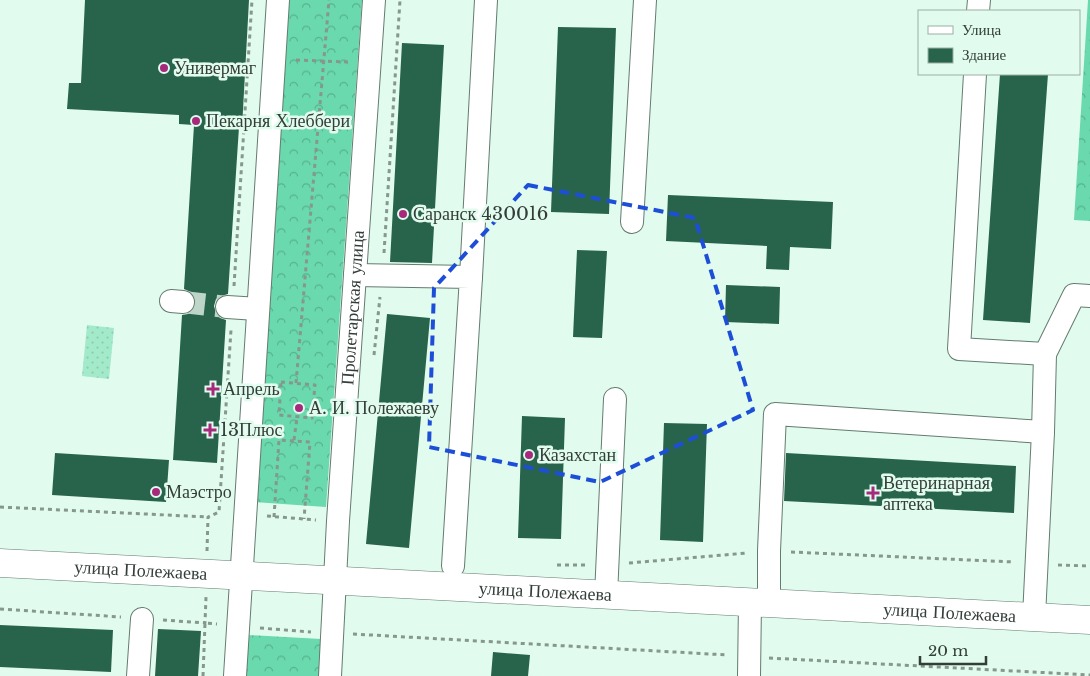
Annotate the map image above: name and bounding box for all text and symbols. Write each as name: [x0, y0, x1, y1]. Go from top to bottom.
legend: [918, 10, 1080, 75]
text: Улица: [962, 20, 1001, 39]
text: Здание: [962, 45, 1006, 64]
place label: Универмаг: [174, 57, 256, 79]
marker: Универмаг: [158, 62, 170, 74]
place label: Пекарня Хлеббери: [206, 110, 351, 132]
marker: Пекарня Хлеббери: [190, 115, 202, 127]
place label: Саранск 430016: [413, 203, 548, 225]
marker: Саранск 430016: [397, 208, 409, 220]
street label: Пролетарская улица: [336, 230, 369, 386]
place label: Апрель: [223, 378, 280, 400]
marker: Апрель: [207, 383, 219, 395]
place label: А. И. Полежаеву: [309, 397, 439, 419]
marker: А. И. Полежаеву: [293, 402, 305, 414]
place label: 13Плюс: [220, 419, 283, 441]
marker: 13Плюс: [204, 424, 216, 436]
place label: Казахстан: [539, 444, 616, 466]
marker: Казахстан: [523, 449, 535, 461]
place label: Ветеринарная аптека: [883, 472, 990, 515]
place label: Маэстро: [166, 481, 232, 503]
marker: Маэстро: [150, 486, 162, 498]
marker: Ветеринарная аптека: [867, 487, 879, 499]
street label: улица Полежаева: [74, 556, 208, 585]
street label: улица Полежаева: [478, 577, 612, 606]
street label: улица Полежаева: [883, 598, 1017, 627]
scale bar: [920, 634, 986, 666]
text: 20 m: [928, 641, 968, 660]

